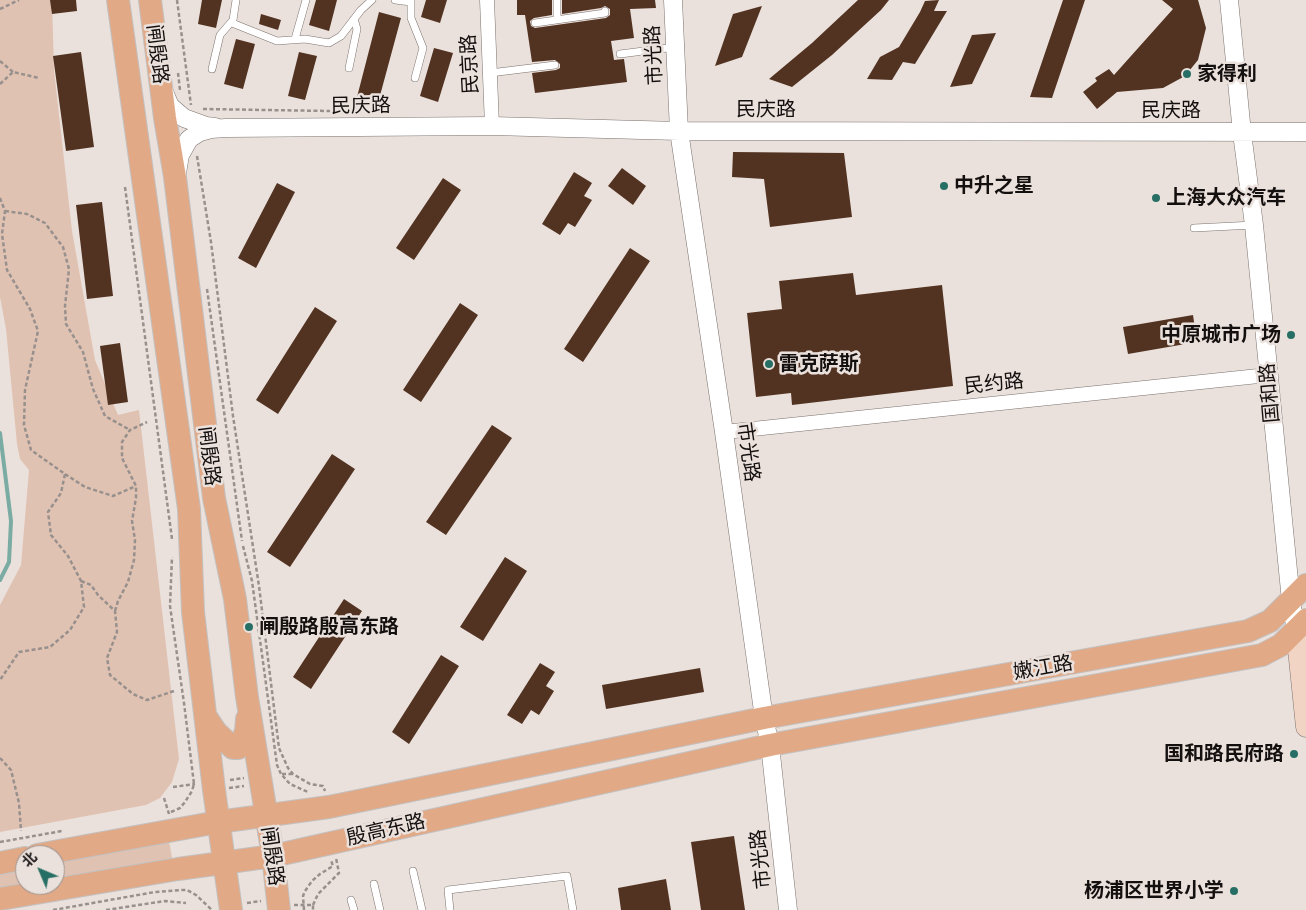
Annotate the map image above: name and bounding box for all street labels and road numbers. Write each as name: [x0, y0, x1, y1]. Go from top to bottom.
street label: 闸殷路: [141, 23, 173, 85]
street label: 市光路: [640, 24, 668, 86]
street label: 民京路: [456, 33, 484, 95]
street label: 民庆路: [331, 93, 391, 119]
street label: 民庆路: [736, 98, 796, 122]
street label: 民庆路: [1141, 99, 1201, 123]
street label: 国和路: [1255, 362, 1285, 424]
street label: 民约路: [963, 369, 1025, 399]
street label: 市光路: [732, 421, 764, 483]
street label: 闸殷路: [193, 425, 225, 487]
street label: 嫩江路: [1011, 651, 1075, 685]
street label: 殷高东路: [344, 809, 428, 851]
street label: 闸殷路: [256, 825, 288, 887]
street label: 市光路: [746, 828, 776, 890]

